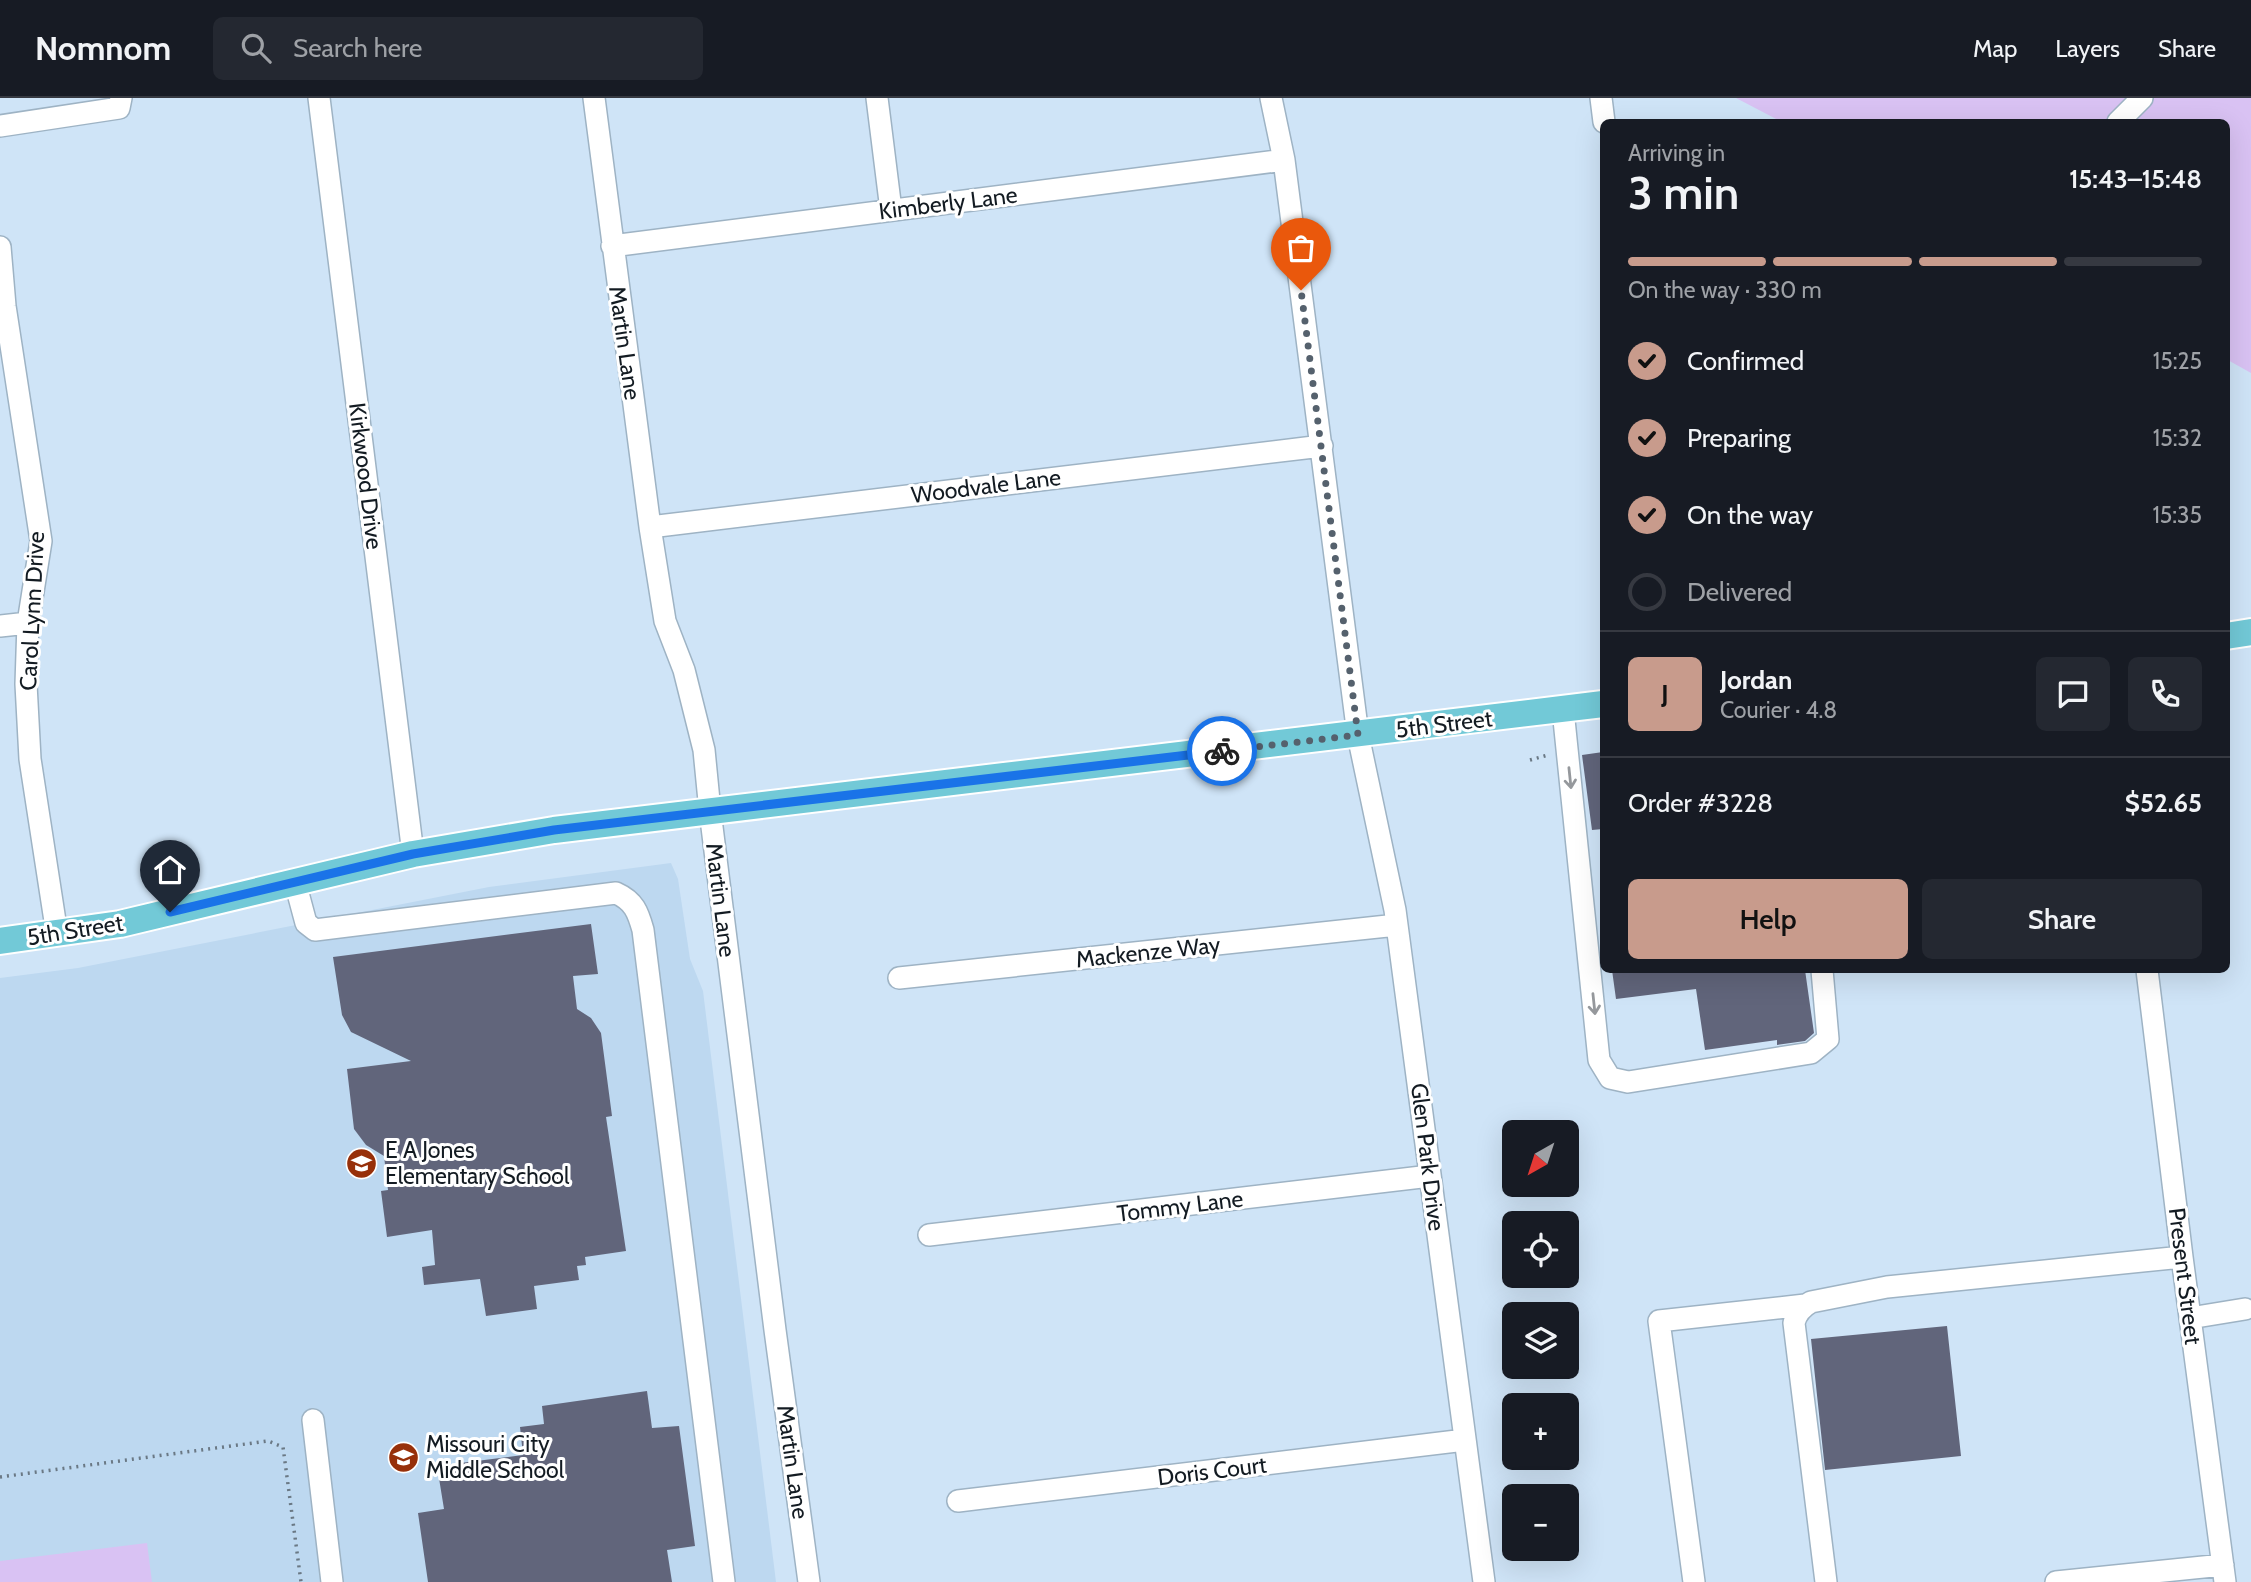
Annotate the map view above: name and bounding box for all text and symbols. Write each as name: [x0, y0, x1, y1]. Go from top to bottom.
search box: [213, 17, 703, 80]
text: Nomnom: [35, 28, 171, 68]
icon: search: [237, 29, 275, 67]
text: Search here: [293, 32, 422, 64]
text: Map: [1973, 34, 2017, 63]
text: Layers: [2055, 34, 2120, 63]
text: Share: [2158, 34, 2216, 63]
text: Arriving in: [1628, 139, 1725, 167]
text: 15:43–15:48: [2069, 163, 2202, 195]
text: 3 min: [1628, 165, 1739, 221]
street label: Kimberly Lane: [877, 181, 1019, 225]
pin: [1271, 218, 1331, 290]
icon: bag: [1282, 229, 1320, 267]
text: On the way · 330 m: [1628, 276, 1822, 304]
street label: Martin Lane: [603, 284, 647, 402]
icon: check: [1628, 342, 1666, 380]
text: Confirmed: [1687, 345, 1804, 377]
text: 15:25: [2153, 347, 2202, 375]
street label: Kirkwood Drive: [343, 401, 389, 551]
icon: check: [1628, 419, 1666, 457]
text: Preparing: [1687, 422, 1791, 454]
text: 15:32: [2153, 424, 2202, 452]
street label: Woodvale Lane: [910, 463, 1063, 509]
icon: check: [1628, 496, 1666, 534]
text: On the way: [1687, 499, 1813, 531]
text: 15:35: [2152, 501, 2202, 529]
street label: Carol Lynn Drive: [14, 530, 50, 691]
text: Delivered: [1687, 576, 1792, 608]
button: chat: [2036, 657, 2110, 731]
button: phone: [2128, 657, 2202, 731]
text: Jordan: [1720, 664, 1792, 696]
text: J: [1661, 678, 1669, 710]
text: Courier · 4.8: [1720, 696, 1837, 724]
street label: 5th Street: [1394, 704, 1494, 744]
courier: [1187, 716, 1257, 786]
icon: bike: [1203, 732, 1241, 770]
one-way arrow: [1564, 766, 1577, 788]
text: Order #3228: [1628, 787, 1773, 819]
text: $52.65: [2125, 787, 2202, 819]
pin: [140, 840, 200, 912]
street label: Martin Lane: [700, 841, 742, 959]
icon: home: [151, 851, 189, 889]
button: Help: [1628, 879, 1908, 959]
button: Share: [1922, 879, 2202, 959]
street label: 5th Street: [25, 909, 125, 951]
street label: Mackenze Way: [1074, 930, 1222, 974]
one-way arrow: [1587, 992, 1600, 1015]
street label: Glen Park Drive: [1405, 1082, 1451, 1233]
north arrow: [1502, 1120, 1578, 1197]
map controls: [1502, 1120, 1579, 1561]
place label: E A Jones Elementary School: [385, 1136, 570, 1190]
school or university icon: E A Jones Elementary School: [345, 1146, 379, 1180]
street label: Tommy Lane: [1115, 1184, 1245, 1228]
street label: Present Street: [2163, 1206, 2207, 1346]
button: locate: [1502, 1211, 1579, 1288]
button: layers: [1502, 1302, 1579, 1379]
button: +: [1502, 1393, 1579, 1470]
street label: Martin Lane: [771, 1403, 815, 1521]
place label: Missouri City Middle School: [426, 1430, 565, 1484]
school or university icon: Missouri City Middle School: [386, 1440, 420, 1474]
street label: Doris Court: [1156, 1450, 1268, 1492]
button: −: [1502, 1484, 1579, 1561]

